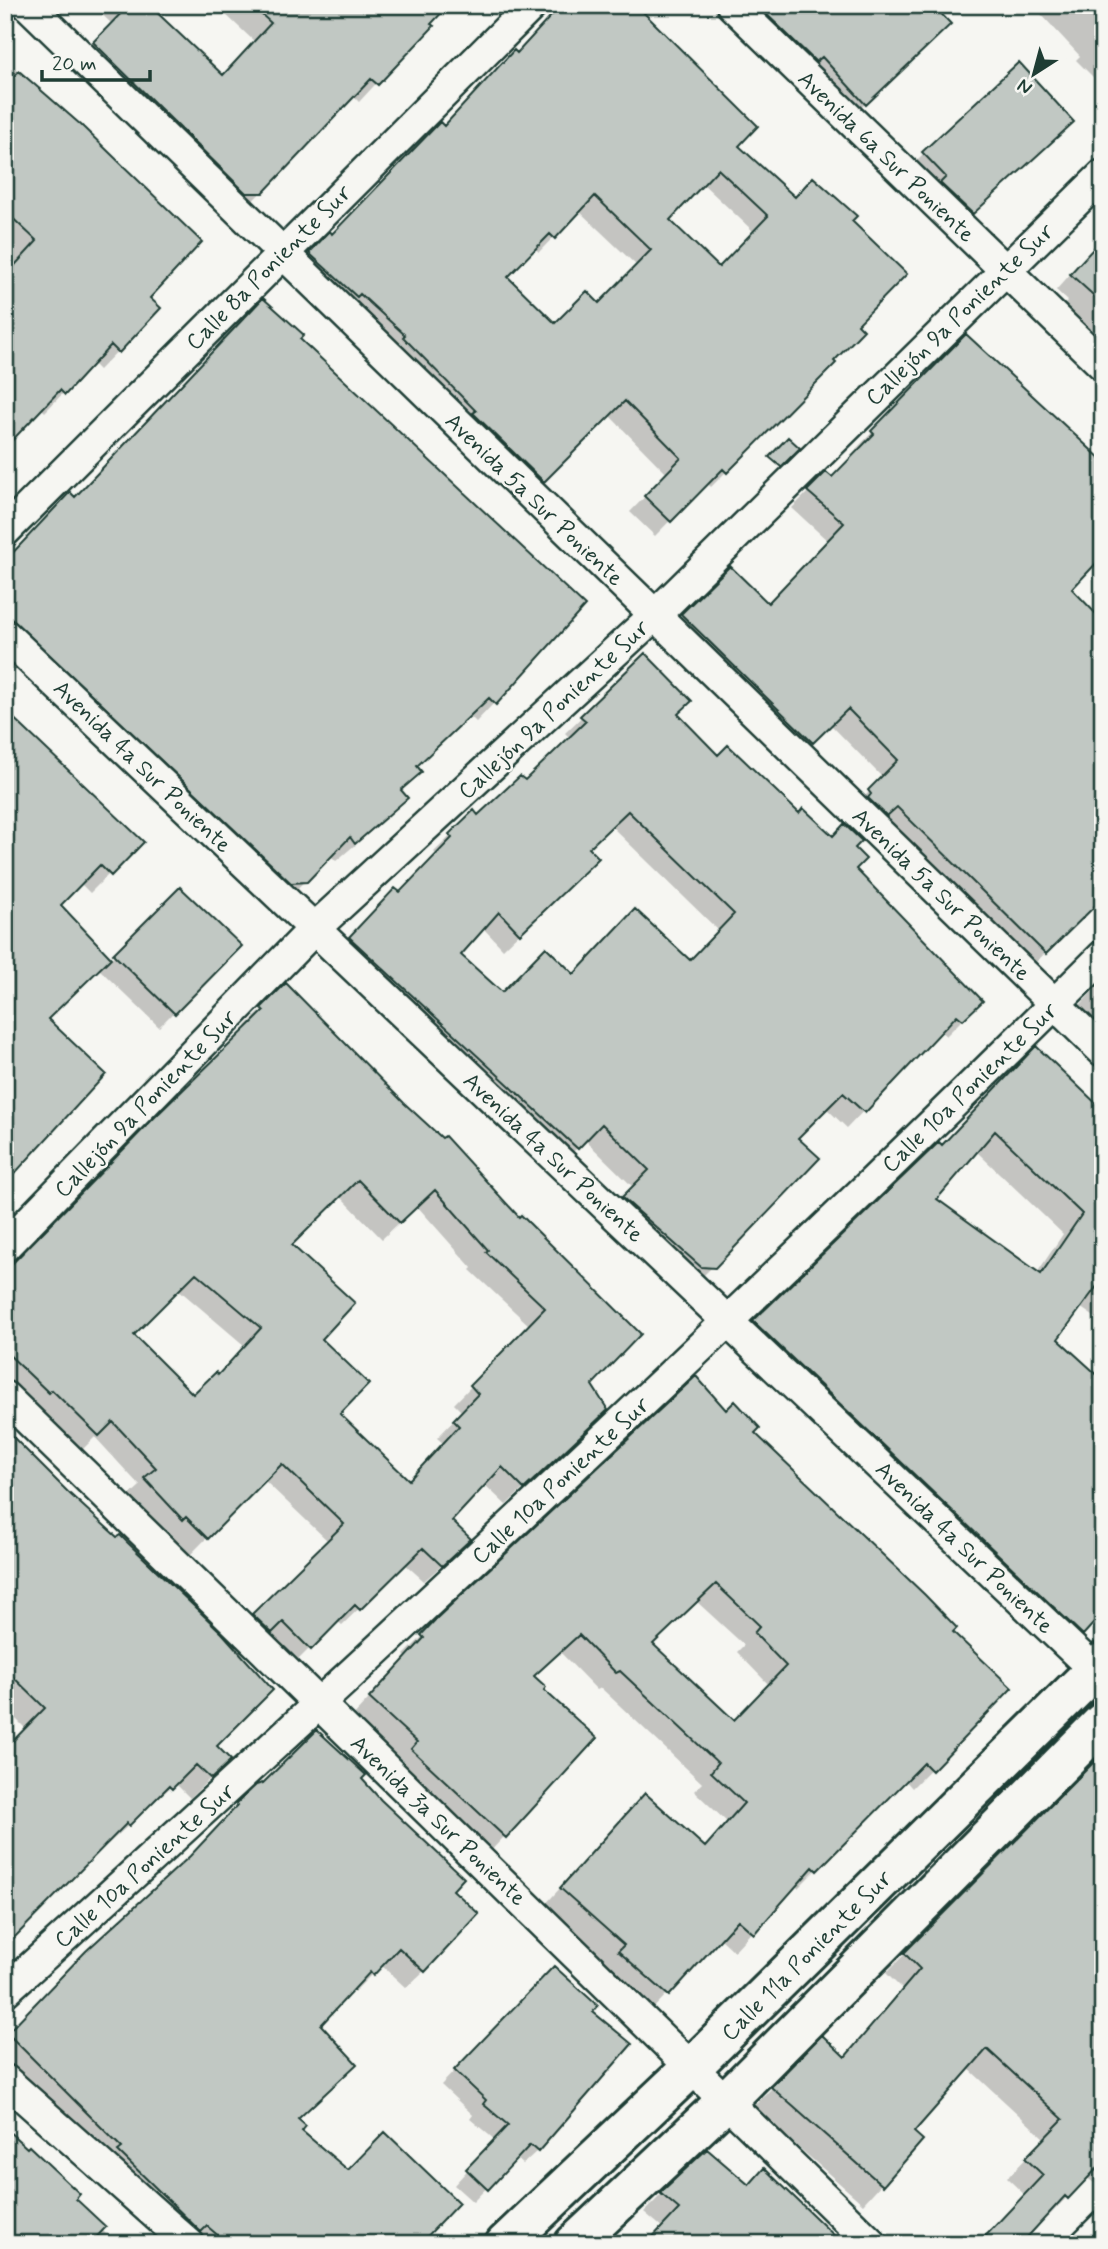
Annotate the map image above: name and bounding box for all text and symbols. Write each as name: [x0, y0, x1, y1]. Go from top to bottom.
scale bar: [42, 38, 150, 82]
north arrow: [1000, 38, 1070, 108]
text: 20 m: [52, 50, 97, 78]
street label: Avenida 6a Sur Poniente: [791, 65, 981, 250]
text: N: [1012, 73, 1037, 100]
street label: Calle 8a Poniente Sur: [180, 179, 359, 358]
street label: Callejón 9a Poniente Sur: [860, 217, 1061, 413]
street label: Avenida 5a Sur Poniente: [438, 407, 630, 594]
street label: Callejón 9a Poniente Sur: [453, 614, 656, 807]
street label: Avenida 4a Sur Poniente: [46, 674, 237, 861]
street label: Avenida 5a Sur Poniente: [845, 802, 1037, 989]
street label: Calle 10a Poniente Sur: [876, 997, 1065, 1180]
street label: Callejón 9a Poniente Sur: [49, 1004, 244, 1205]
street label: Avenida 4a Sur Poniente: [456, 1067, 650, 1250]
street label: Calle 10a Poniente Sur: [466, 1391, 657, 1572]
street label: Avenida 4a Sur Poniente: [868, 1455, 1059, 1642]
street label: Avenida 3a Sur Poniente: [343, 1729, 532, 1914]
street label: Calle 10a Poniente Sur: [49, 1777, 242, 1956]
street label: Calle 11a Poniente Sur: [716, 1864, 899, 2048]

